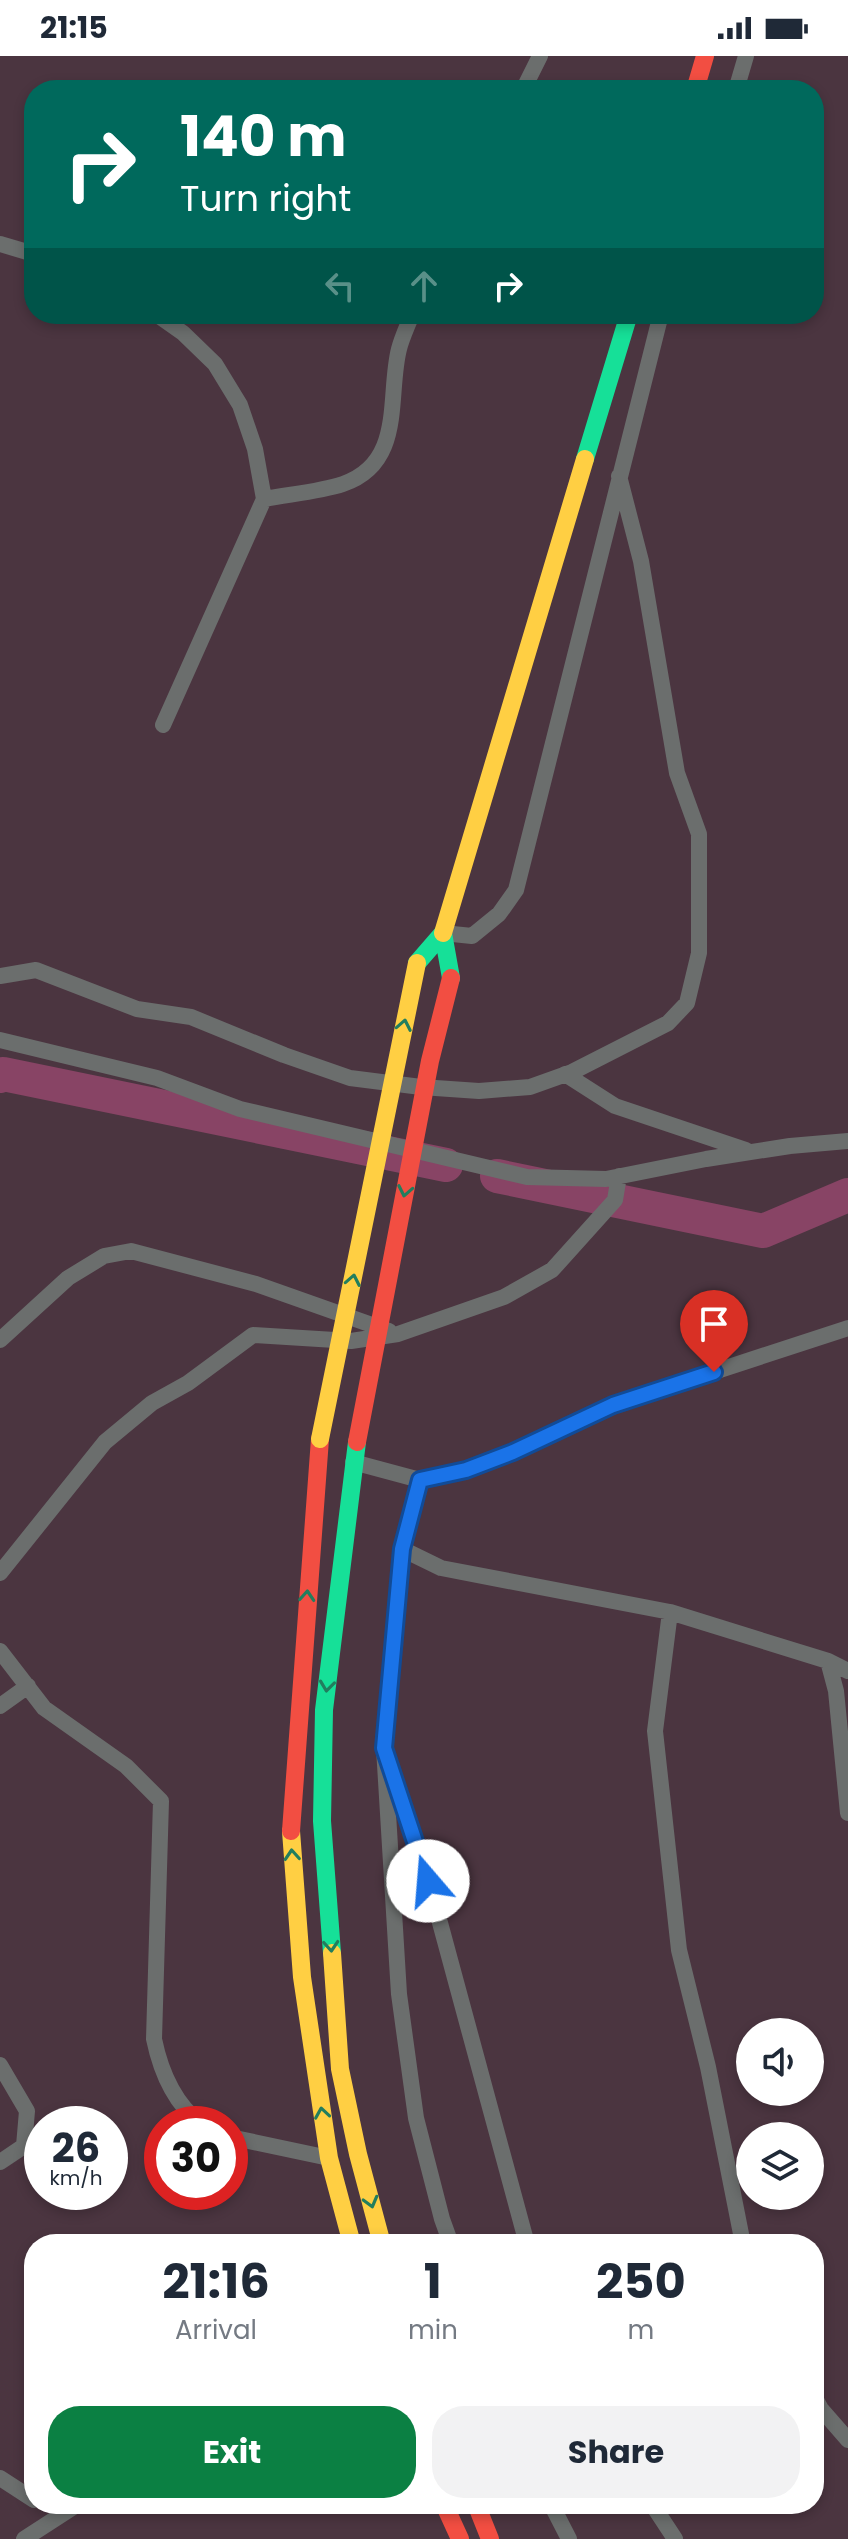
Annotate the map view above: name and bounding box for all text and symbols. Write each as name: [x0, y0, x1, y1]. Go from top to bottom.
text: 21:15: [40, 6, 108, 49]
text: 140 m: [180, 97, 347, 176]
icon: right: [48, 112, 152, 216]
text: Turn right: [180, 173, 351, 224]
icon: left: [318, 264, 362, 308]
icon: ahead: [402, 264, 446, 308]
icon: right: [486, 264, 530, 308]
one-way arrow: [395, 1019, 412, 1032]
one-way arrow: [397, 1184, 414, 1198]
one-way arrow: [343, 1273, 360, 1286]
pin: [680, 1290, 748, 1372]
icon: arrive: [692, 1302, 736, 1346]
one-way arrow: [298, 1589, 315, 1602]
one-way arrow: [319, 1679, 336, 1693]
position arrow: [386, 1839, 470, 1923]
one-way arrow: [284, 1848, 301, 1861]
one-way arrow: [322, 1940, 339, 1953]
map controls: [736, 2018, 824, 2210]
button: sound: [736, 2018, 824, 2106]
speed limit sign: 30: [144, 2106, 248, 2210]
one-way arrow: [314, 2107, 331, 2120]
text: 26: [52, 2120, 100, 2176]
button: layers: [736, 2122, 824, 2210]
text: km/h: [49, 2164, 103, 2192]
one-way arrow: [361, 2194, 378, 2208]
text: 21:16: [162, 2248, 270, 2315]
text: 1: [424, 2248, 442, 2315]
text: 250: [596, 2248, 686, 2315]
text: Arrival: [175, 2312, 257, 2348]
text: min: [408, 2312, 458, 2348]
text: m: [627, 2312, 654, 2348]
button: Exit: [48, 2406, 416, 2498]
button: Share: [432, 2406, 800, 2498]

